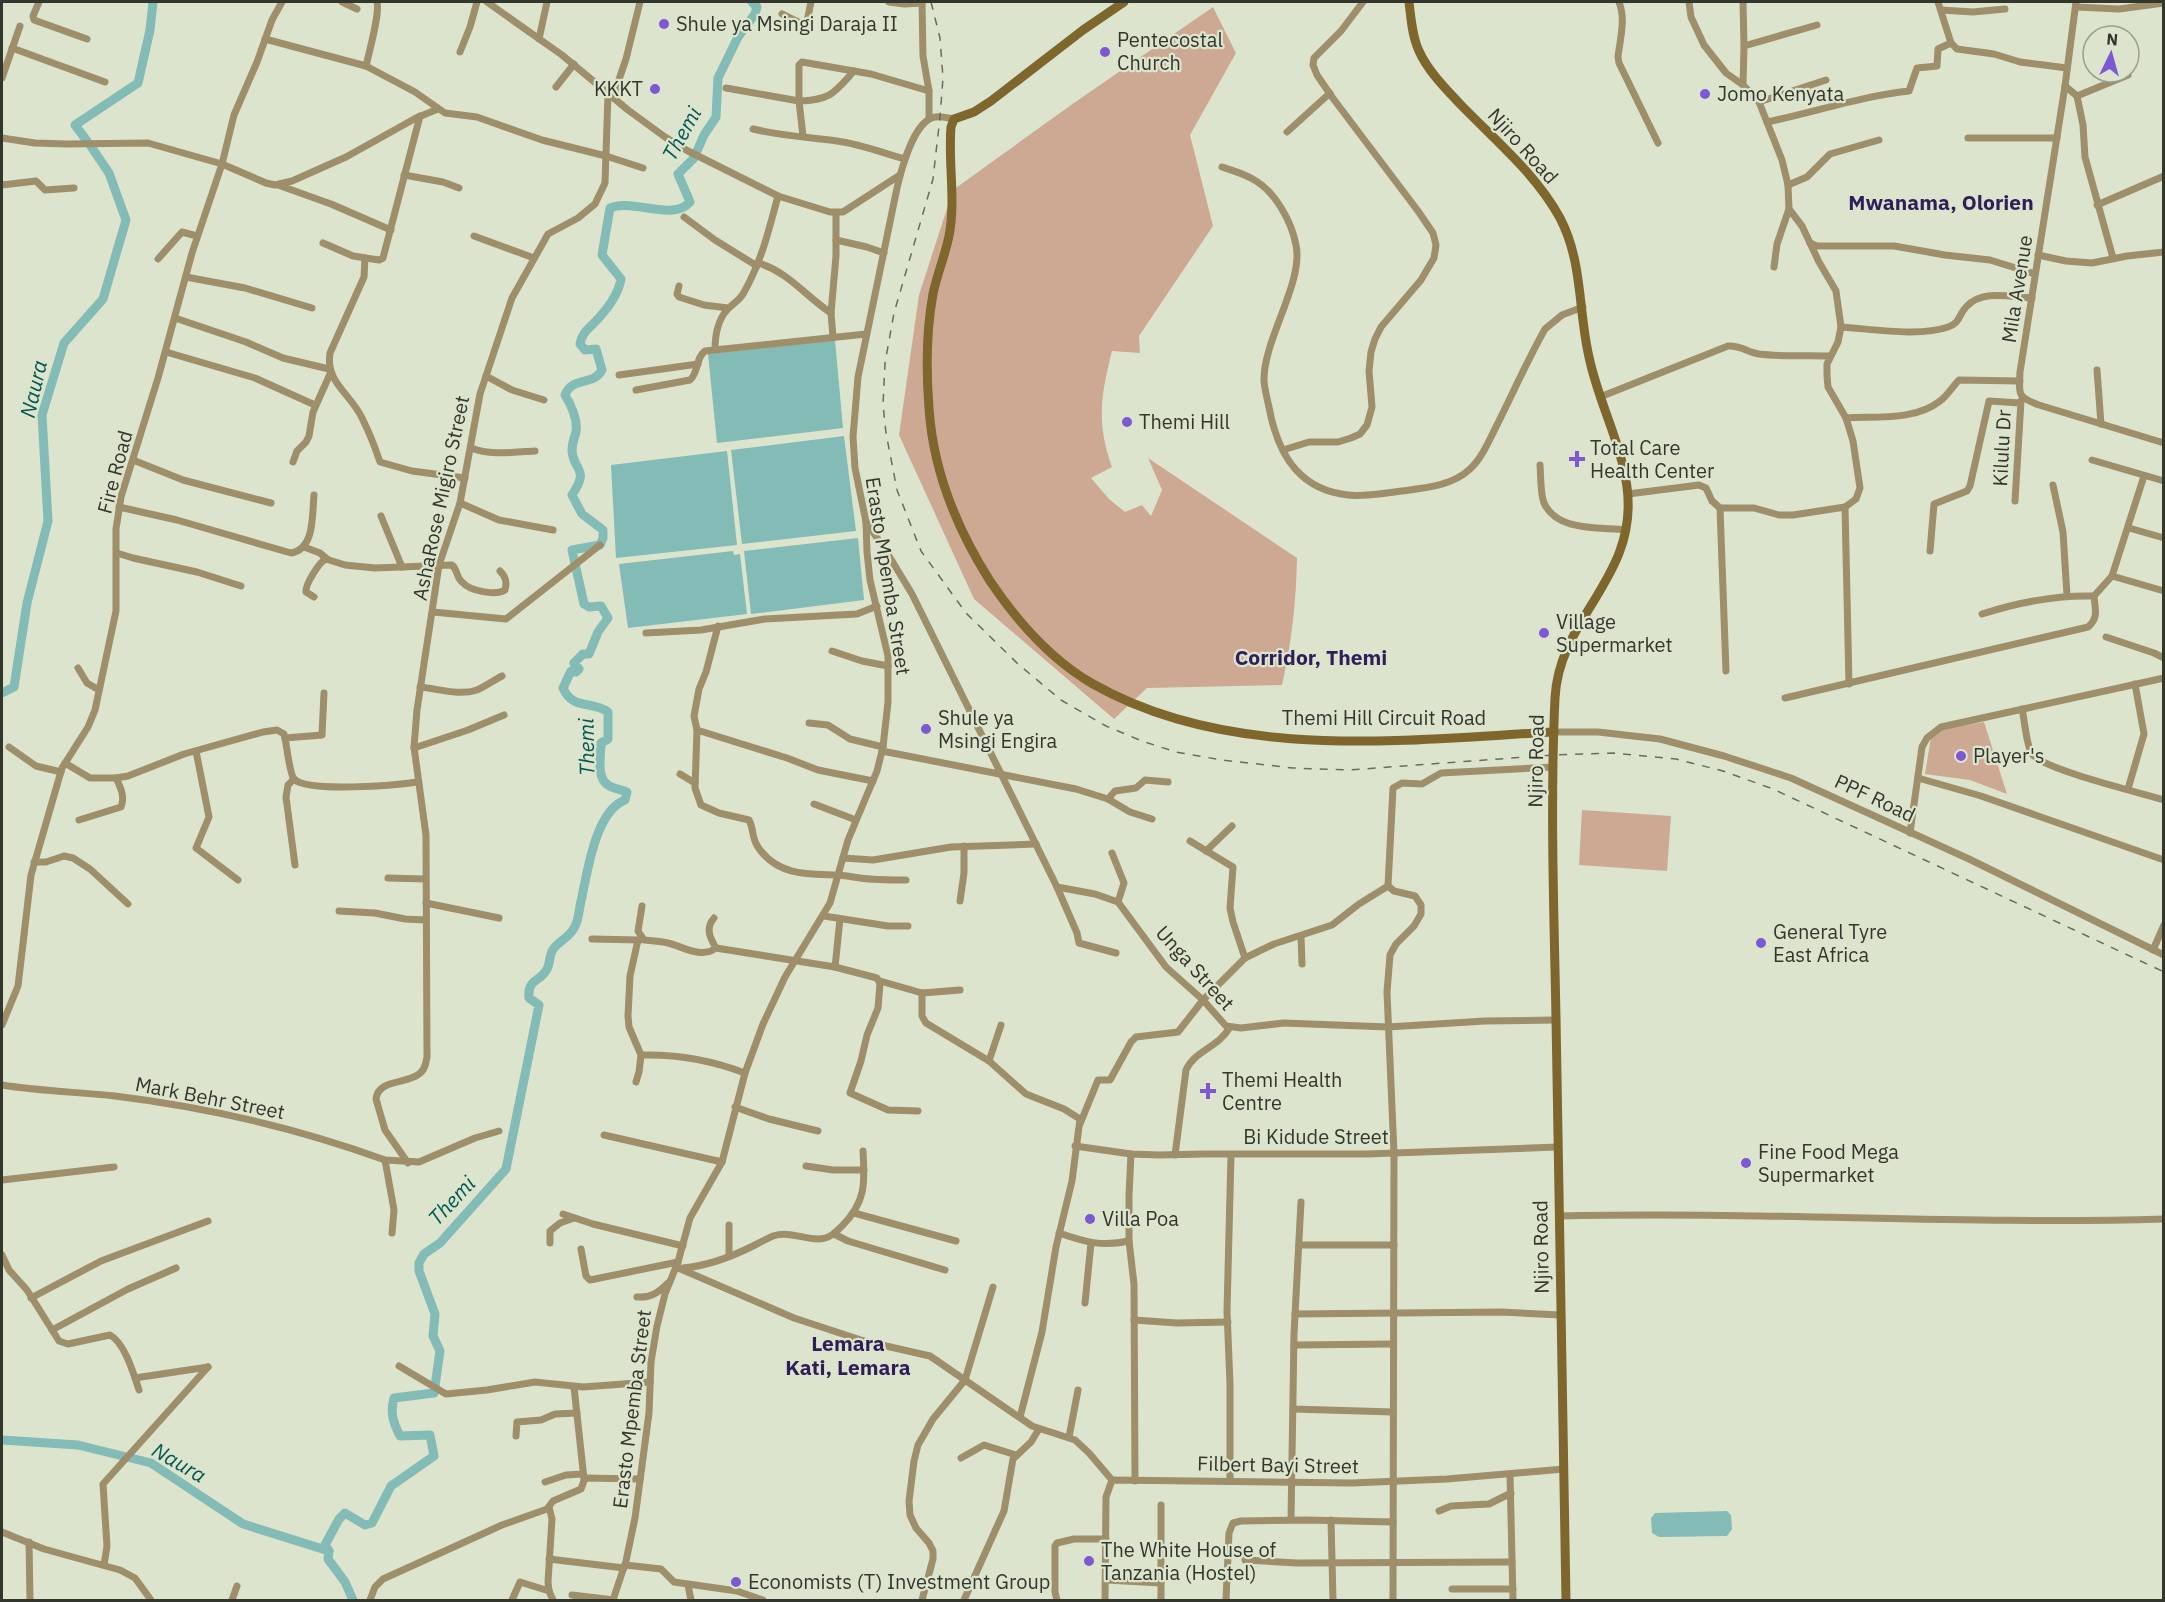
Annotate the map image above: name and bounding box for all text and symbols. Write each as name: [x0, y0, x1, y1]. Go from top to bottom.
place label: Shule ya Msingi Daraja II: [676, 10, 898, 37]
marker: Shule ya Msingi Daraja II: [657, 17, 671, 31]
north arrow: [2081, 24, 2141, 84]
place label: Pentecostal Church: [1117, 26, 1223, 76]
text: N: [2106, 29, 2119, 50]
marker: Pentecostal Church: [1098, 45, 1112, 59]
place label: KKKT: [594, 75, 643, 102]
place label: Jomo Kenyata: [1717, 80, 1845, 107]
marker: KKKT: [648, 82, 662, 96]
marker: Jomo Kenyata: [1698, 87, 1712, 101]
water label: Themi: [655, 101, 708, 166]
street label: Njiro Road: [1482, 102, 1565, 189]
district label: Mwanama, Olorien: [1848, 188, 2034, 216]
street label: Mila Avenue: [1995, 233, 2038, 345]
water label: Naura: [13, 357, 53, 420]
street label: AshaRose Migiro Street: [406, 393, 475, 603]
place label: Themi Hill: [1139, 408, 1230, 435]
street label: Kilulu Dr: [1986, 409, 2017, 487]
marker: Themi Hill: [1120, 415, 1134, 429]
street label: Fire Road: [90, 427, 139, 516]
place label: Total Care Health Center: [1590, 434, 1714, 484]
marker: Total Care Health Center: [1568, 450, 1586, 468]
street label: Erasto Mpemba Street: [860, 475, 917, 677]
place label: Village Supermarket: [1556, 608, 1673, 658]
marker: Village Supermarket: [1537, 626, 1551, 640]
district label: Corridor, Themi: [1235, 643, 1387, 671]
place label: Shule ya Msingi Engira: [938, 704, 1057, 754]
street label: Themi Hill Circuit Road: [1282, 704, 1486, 731]
street label: Njiro Road: [1521, 714, 1550, 808]
water label: Themi: [571, 718, 601, 776]
marker: Shule ya Msingi Engira: [919, 722, 933, 736]
place label: Player's: [1973, 742, 2045, 769]
marker: Player's: [1954, 749, 1968, 763]
street label: PPF Road: [1830, 767, 1920, 828]
place label: General Tyre East Africa: [1773, 918, 1887, 968]
street label: Unga Street: [1150, 919, 1241, 1016]
marker: General Tyre East Africa: [1754, 936, 1768, 950]
place label: Themi Health Centre: [1222, 1066, 1342, 1116]
street label: Mark Behr Street: [133, 1070, 287, 1125]
marker: Themi Health Centre: [1199, 1082, 1217, 1100]
street label: Bi Kidude Street: [1243, 1123, 1389, 1150]
place label: Fine Food Mega Supermarket: [1758, 1138, 1899, 1188]
marker: Fine Food Mega Supermarket: [1739, 1156, 1753, 1170]
water label: Themi: [421, 1169, 481, 1231]
street label: Njiro Road: [1526, 1200, 1555, 1294]
place label: Villa Poa: [1102, 1205, 1179, 1232]
marker: Villa Poa: [1083, 1212, 1097, 1226]
street label: Erasto Mpemba Street: [606, 1308, 657, 1510]
district label: Lemara Kati, Lemara: [785, 1329, 911, 1381]
water label: Naura: [147, 1435, 212, 1489]
street label: Filbert Bayi Street: [1197, 1450, 1359, 1479]
place label: The White House of Tanzania (Hostel): [1101, 1536, 1277, 1586]
marker: The White House of Tanzania (Hostel): [1082, 1554, 1096, 1568]
place label: Economists (T) Investment Group: [748, 1568, 1050, 1595]
marker: Economists (T) Investment Group: [729, 1575, 743, 1589]

